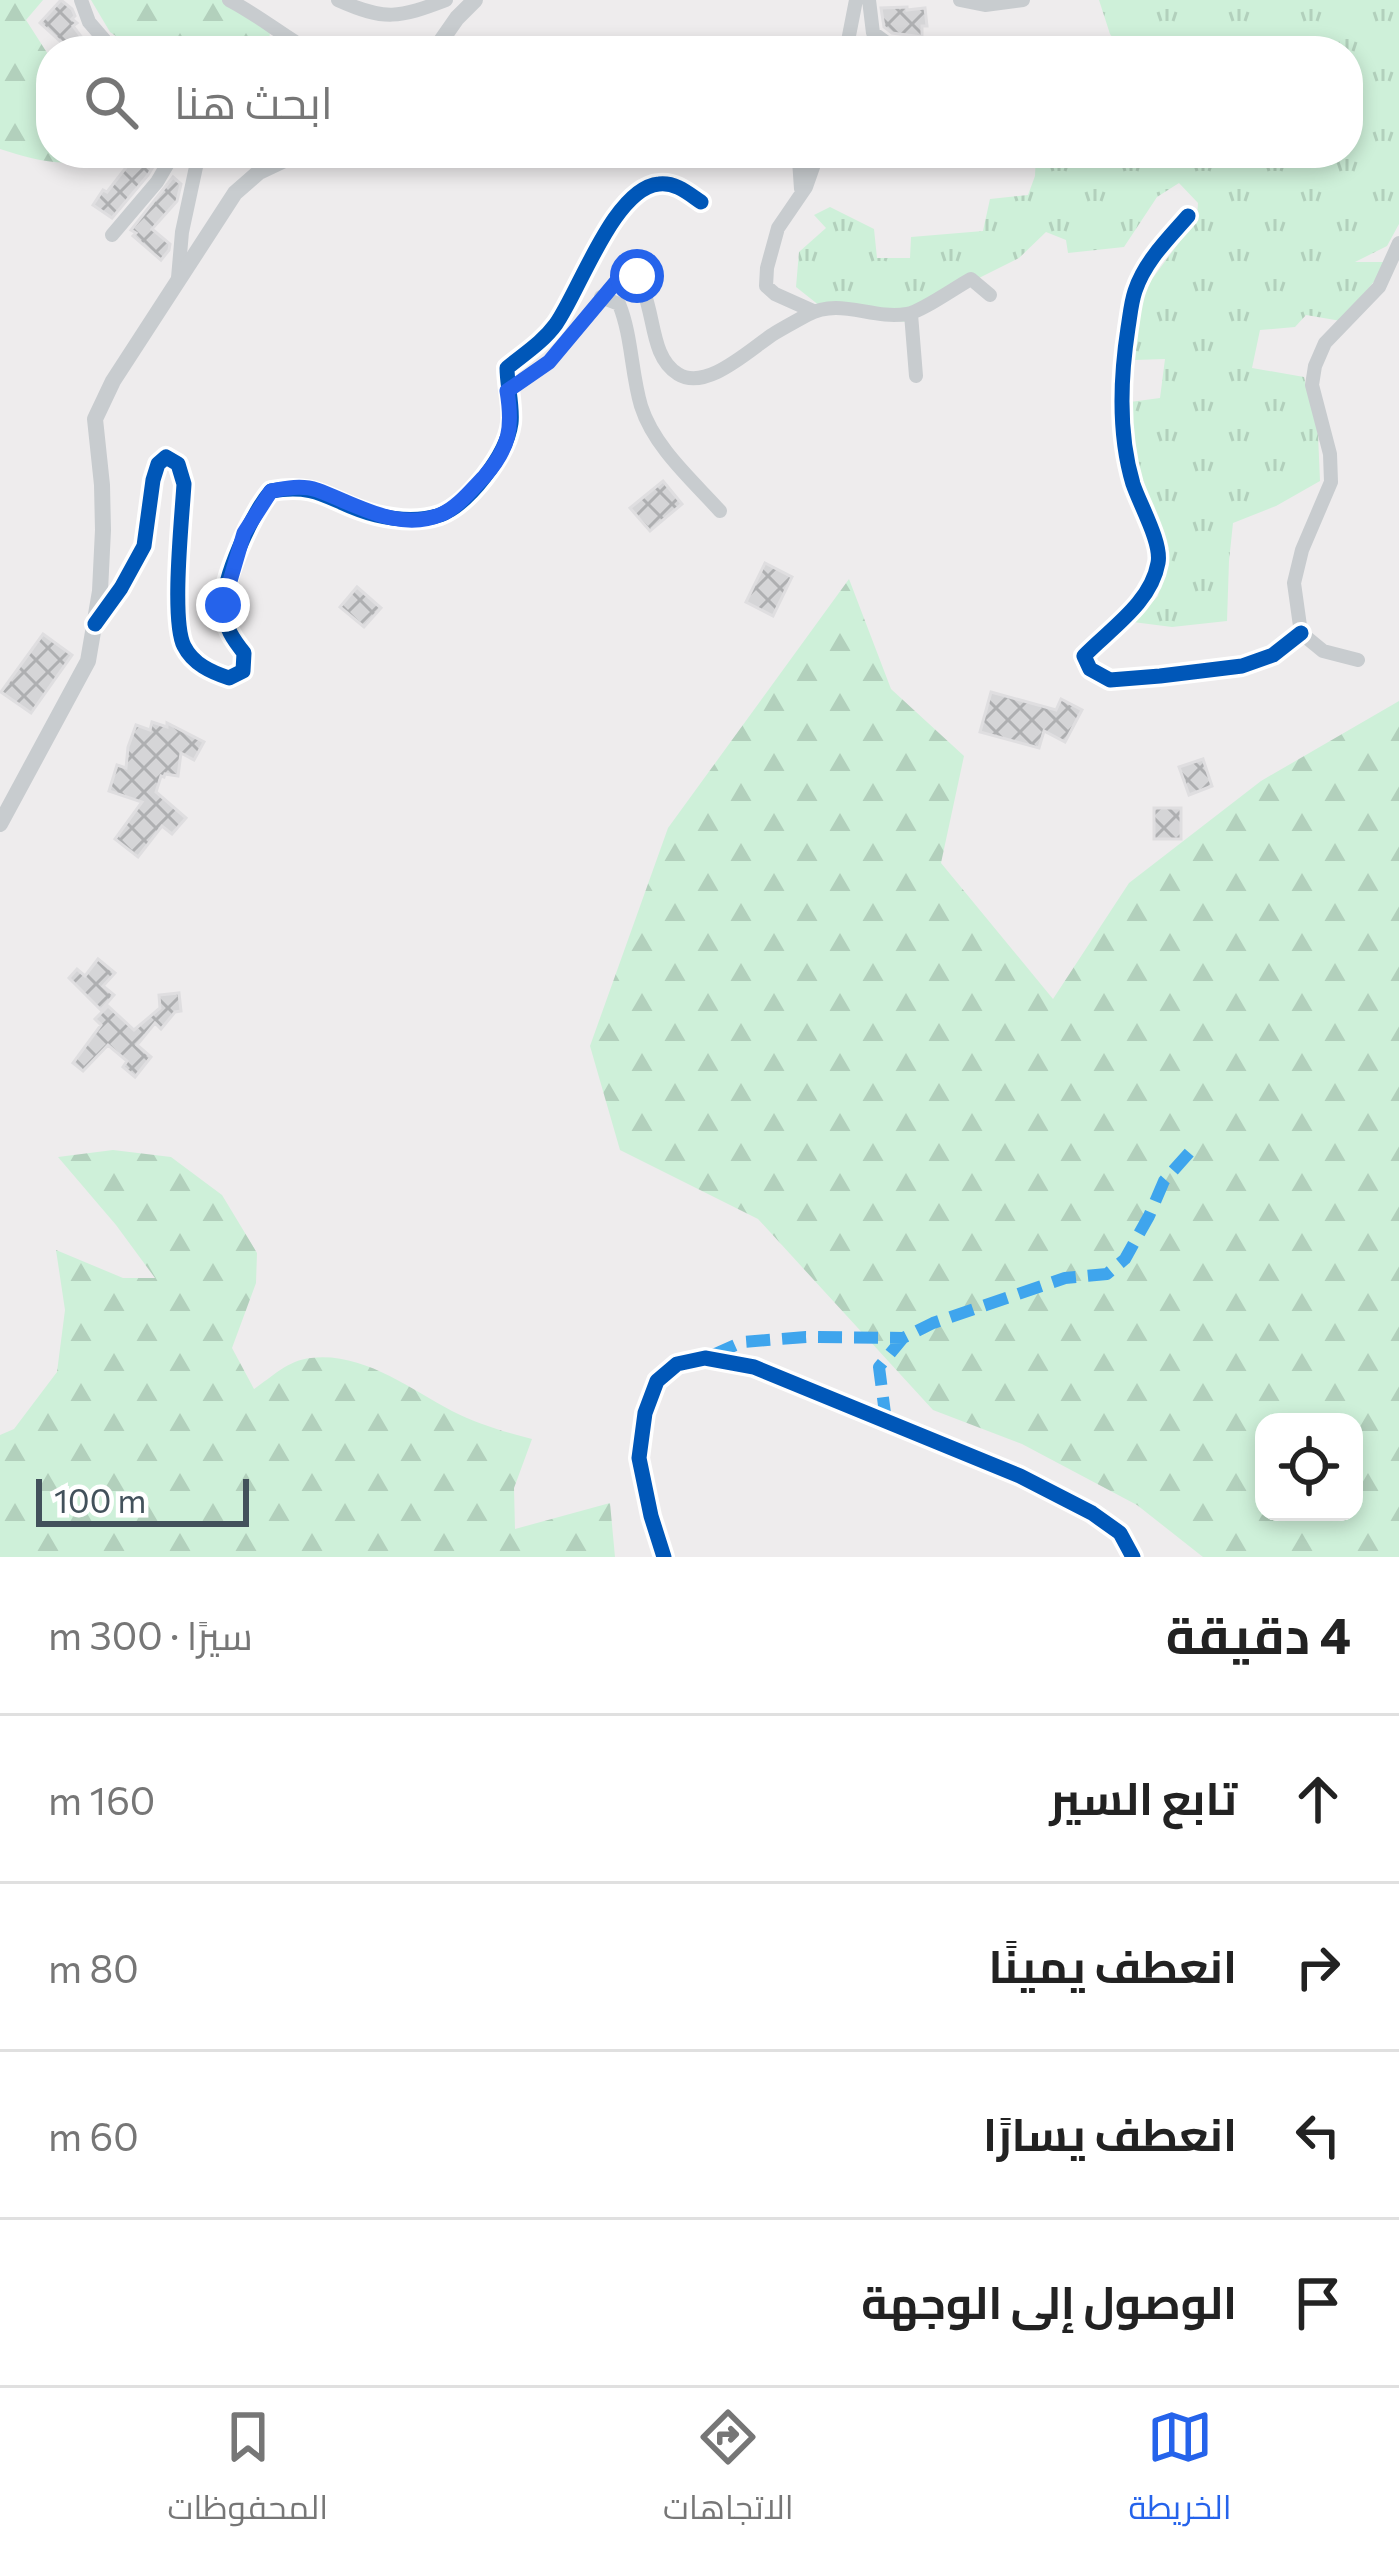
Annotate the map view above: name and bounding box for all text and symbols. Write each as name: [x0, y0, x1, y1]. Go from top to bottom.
search box: [36, 36, 1363, 168]
icon: search: [78, 69, 144, 135]
text: ابحث هنا: [174, 73, 333, 128]
route start: [610, 249, 664, 303]
route end: [196, 578, 250, 632]
map controls: [1255, 1413, 1363, 1521]
button: locate: [1255, 1413, 1363, 1521]
scale bar: [36, 1473, 249, 1526]
text: 100 m: [54, 1479, 146, 1520]
text: 4 دقيقة: [1166, 1602, 1351, 1665]
text: سيرًا · 300 m: [48, 1610, 253, 1658]
icon: ahead: [1285, 1766, 1351, 1832]
text: تابع السير: [1049, 1769, 1237, 1824]
text: 160 m: [48, 1775, 155, 1823]
icon: right: [1285, 1934, 1351, 2000]
text: انعطف يمينًا: [989, 1937, 1237, 1992]
text: 80 m: [48, 1943, 139, 1991]
icon: left: [1285, 2102, 1351, 2168]
text: انعطف يسارًا: [983, 2105, 1237, 2160]
text: 60 m: [48, 2111, 139, 2159]
icon: arrive: [1285, 2270, 1351, 2336]
text: الوصول إلى الوجهة: [861, 2273, 1237, 2328]
tab: المحفوظات: [167, 2404, 328, 2538]
tab: الاتجاهات: [663, 2404, 794, 2538]
tab: الخريطة: [1129, 2404, 1232, 2538]

